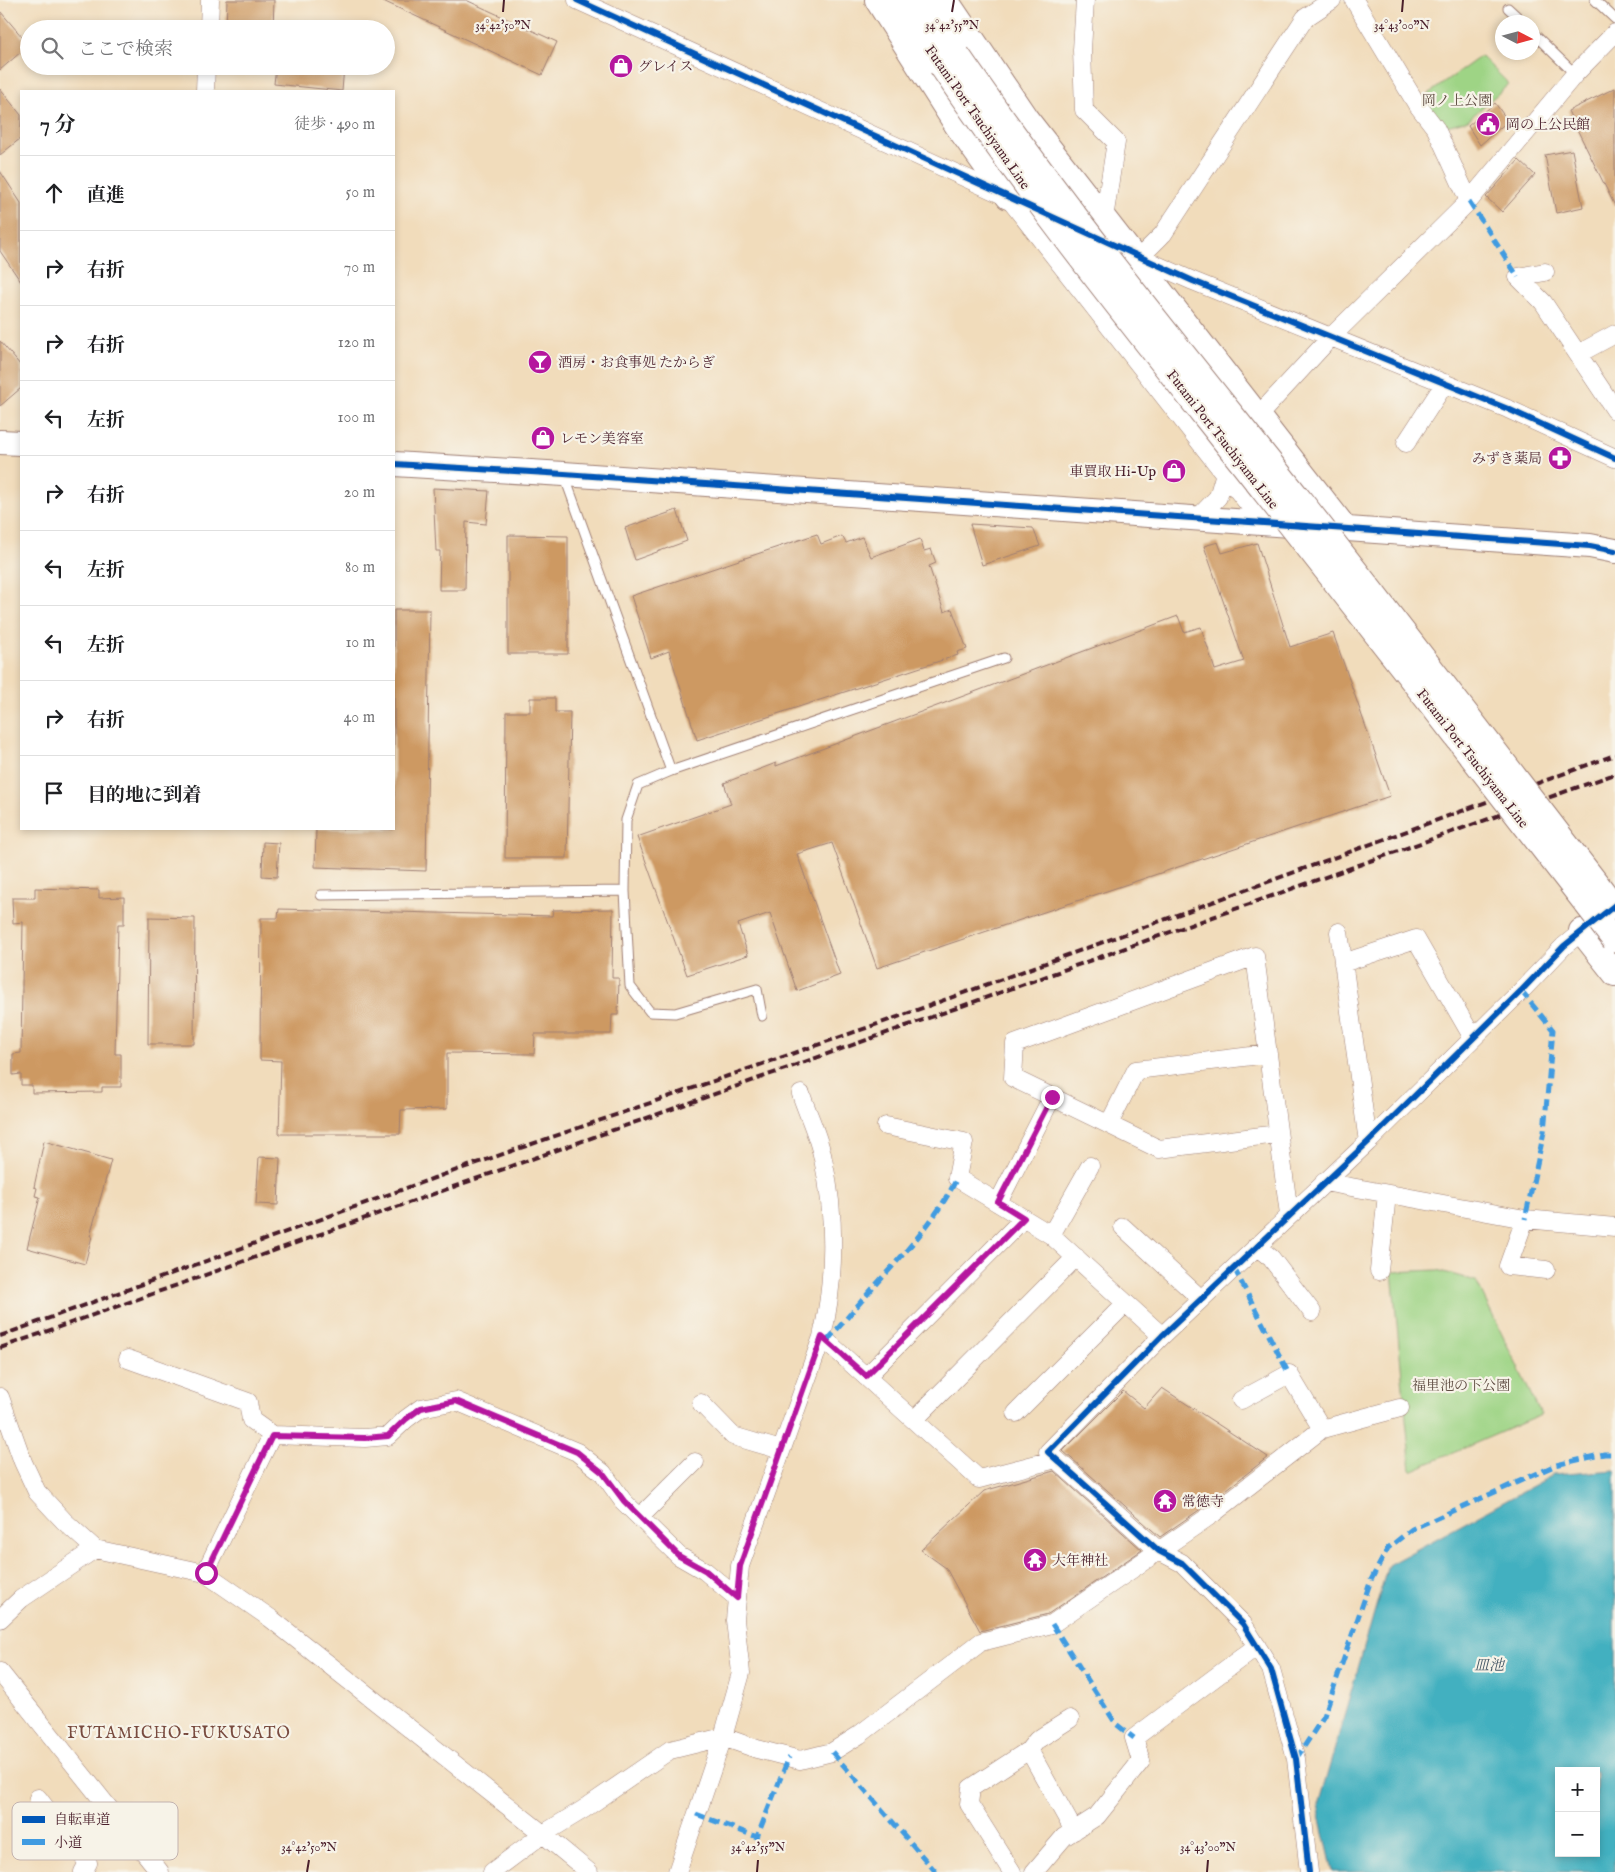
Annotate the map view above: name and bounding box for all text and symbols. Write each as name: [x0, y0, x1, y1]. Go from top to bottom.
north arrow: [1495, 15, 1540, 60]
text: 34°42'50"N: [475, 18, 531, 33]
text: 34°42'55"N: [925, 18, 980, 33]
text: 34°43'00"N: [1374, 18, 1431, 33]
search box: [20, 20, 395, 75]
icon: search: [38, 34, 66, 62]
text: ここで検索: [78, 38, 173, 62]
street label: Futami Port Tsuchiyama Line: [921, 42, 1034, 194]
shop icon: グレイス: [608, 53, 634, 79]
place label: グレイス: [638, 58, 693, 76]
park label: 岡ノ上公園: [1422, 92, 1492, 110]
public building icon: 岡の上公民館: [1475, 111, 1501, 137]
text: 7 分: [40, 112, 75, 139]
text: 徒歩 · 490 m: [294, 115, 375, 135]
place label: 岡の上公民館: [1506, 116, 1590, 134]
icon: ahead: [40, 179, 68, 207]
text: 50 m: [346, 183, 375, 203]
text: 直進: [87, 184, 125, 208]
icon: right: [40, 254, 68, 282]
text: 70 m: [344, 258, 375, 278]
text: 右折: [87, 259, 125, 283]
icon: right: [40, 329, 68, 357]
text: 120 m: [338, 333, 375, 353]
text: 右折: [87, 334, 125, 358]
bar icon: 酒房・お食事処 たからぎ: [527, 349, 553, 375]
place label: 酒房・お食事処 たからぎ: [558, 354, 715, 372]
street label: Futami Port Tsuchiyama Line: [1162, 366, 1282, 513]
icon: left: [40, 404, 68, 432]
text: 100 m: [338, 408, 375, 428]
text: 左折: [87, 409, 125, 433]
shop icon: レモン美容室: [530, 425, 556, 451]
place label: レモン美容室: [560, 430, 644, 448]
pharmacy icon: みずき薬局: [1547, 445, 1573, 471]
place label: みずき薬局: [1472, 450, 1542, 468]
shop icon: 車買取 Hi-Up: [1161, 458, 1187, 484]
place label: 車買取 Hi-Up: [1070, 463, 1156, 481]
icon: right: [40, 479, 68, 507]
text: 20 m: [344, 483, 375, 503]
text: 右折: [87, 484, 125, 508]
icon: left: [40, 554, 68, 582]
text: 80 m: [345, 558, 375, 578]
text: 左折: [87, 559, 125, 583]
icon: left: [40, 629, 68, 657]
text: 10 m: [345, 633, 375, 653]
text: 左折: [87, 634, 125, 658]
street label: Futami Port Tsuchiyama Line: [1412, 685, 1532, 832]
icon: right: [40, 704, 68, 732]
text: 40 m: [343, 708, 375, 728]
text: 右折: [87, 709, 125, 733]
icon: arrive: [40, 779, 68, 807]
text: 目的地に到着: [87, 784, 201, 808]
route end: [1041, 1086, 1064, 1109]
park label: 福里池の下公園: [1412, 1377, 1510, 1395]
temple icon: 常徳寺: [1152, 1488, 1178, 1514]
place label: 常徳寺: [1182, 1493, 1224, 1511]
temple icon: 大年神社: [1022, 1547, 1048, 1573]
place label: 大年神社: [1052, 1552, 1108, 1570]
route start: [195, 1562, 218, 1585]
water label: 皿池: [1474, 1656, 1506, 1675]
district label: FUTAMICHO-FUKUSATO: [67, 1724, 291, 1744]
map controls: [1555, 1767, 1600, 1857]
button: +: [1555, 1767, 1600, 1812]
legend: [12, 1802, 178, 1860]
text: 自転車道: [54, 1811, 110, 1829]
button: −: [1555, 1812, 1600, 1857]
text: 小道: [54, 1834, 82, 1852]
text: 34°42'50"N: [281, 1840, 337, 1855]
text: 34°42'55"N: [731, 1840, 786, 1855]
text: 34°43'00"N: [1180, 1840, 1237, 1855]

